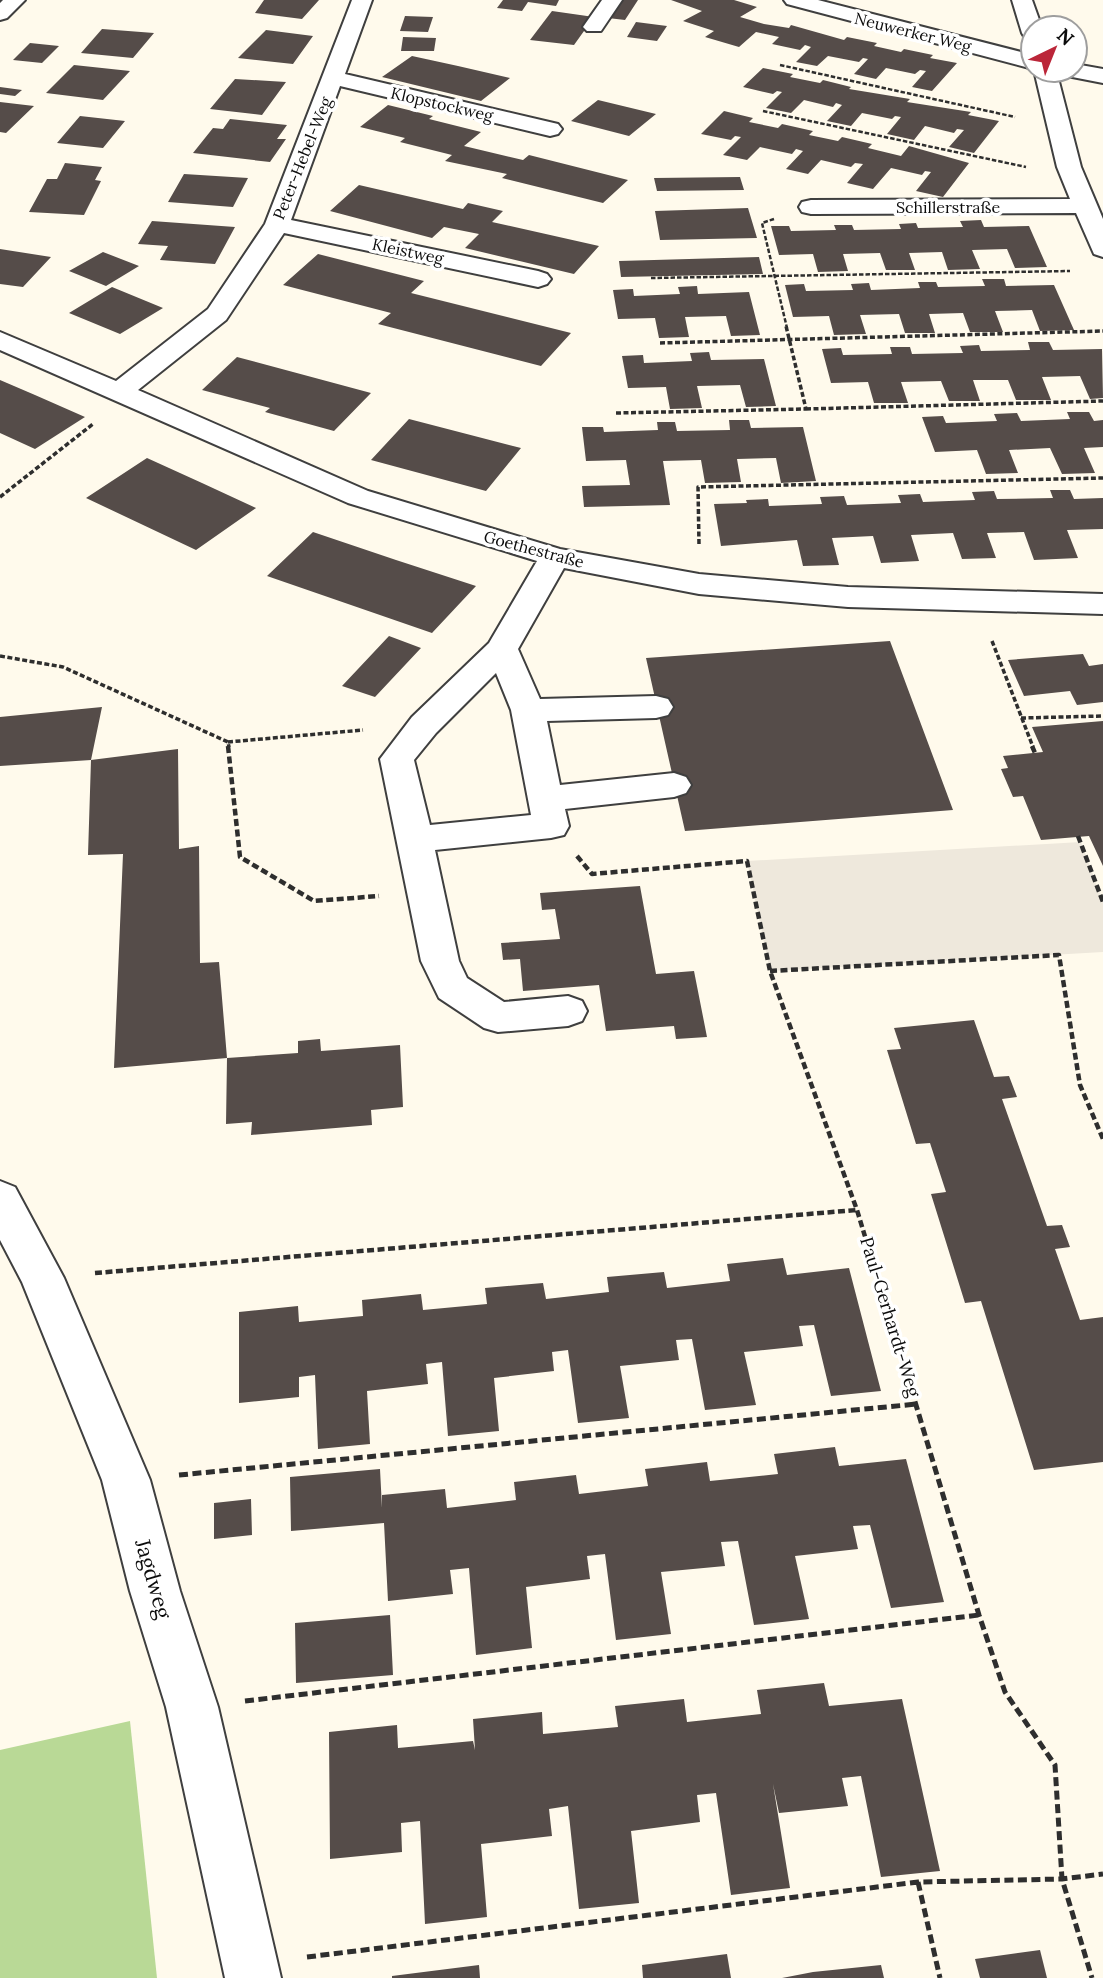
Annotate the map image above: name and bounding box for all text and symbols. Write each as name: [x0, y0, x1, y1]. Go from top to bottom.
street label: Neuwerker Weg: [853, 8, 974, 56]
north arrow: [1019, 14, 1089, 84]
text: N: [1052, 23, 1079, 51]
street label: Klopstockweg: [389, 83, 496, 126]
street label: Peter-Hebel-Weg: [268, 93, 336, 222]
street label: Schillerstraße: [896, 197, 1000, 217]
street label: Kleistweg: [370, 234, 447, 269]
street label: Goethestraße: [482, 526, 587, 572]
street label: Paul-Gerhardt-Weg: [855, 1234, 926, 1401]
street label: Jagdweg: [129, 1535, 178, 1622]

